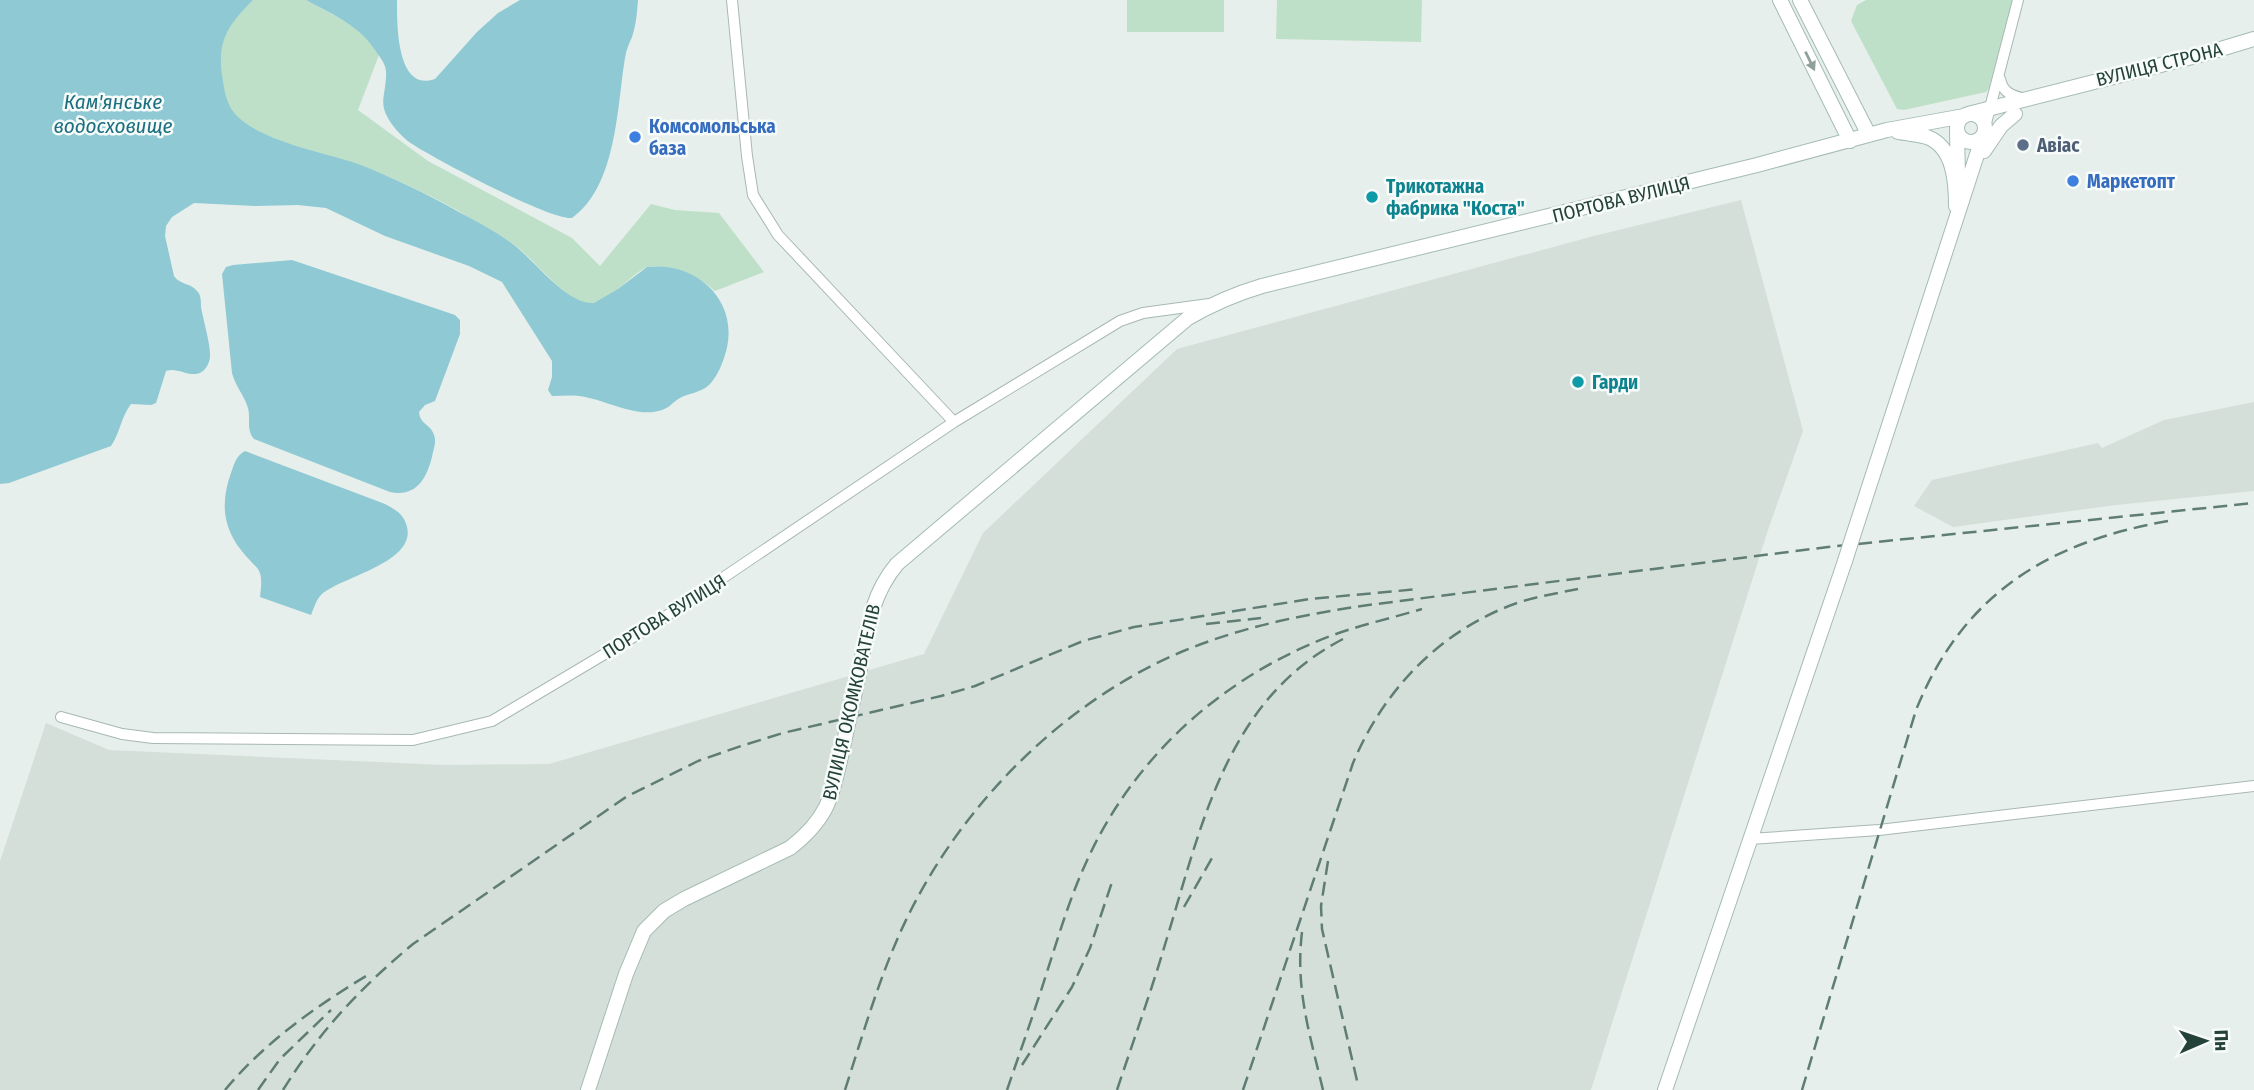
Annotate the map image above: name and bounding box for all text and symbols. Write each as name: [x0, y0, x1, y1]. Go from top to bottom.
street label: ВУЛИЦЯ СТРОНА: [2094, 38, 2225, 91]
one-way arrow: [1804, 51, 1816, 71]
water label: Кам'янське водосховище: [54, 89, 172, 139]
place label: Комсомольська база: [649, 115, 776, 160]
marker: Комсомольська база: [627, 129, 643, 145]
place label: Авіас: [2036, 134, 2080, 157]
marker: Авіас: [2015, 137, 2031, 153]
place label: Маркетопт: [2087, 170, 2176, 193]
street label: ПОРТОВА ВУЛИЦЯ: [1550, 171, 1692, 228]
marker: Маркетопт: [2065, 173, 2081, 189]
place label: Трикотажна фабрика "Коста": [1386, 175, 1525, 220]
marker: Трикотажна фабрика "Коста": [1364, 189, 1380, 205]
place label: Гарди: [1592, 371, 1638, 394]
marker: Гарди: [1570, 374, 1586, 390]
street label: ПОРТОВА ВУЛИЦЯ: [598, 569, 730, 664]
street label: ВУЛИЦЯ ОКОМКОВАТЕЛІВ: [818, 602, 885, 802]
north arrow: [2170, 1006, 2240, 1076]
text: Пн: [2210, 1029, 2233, 1052]

